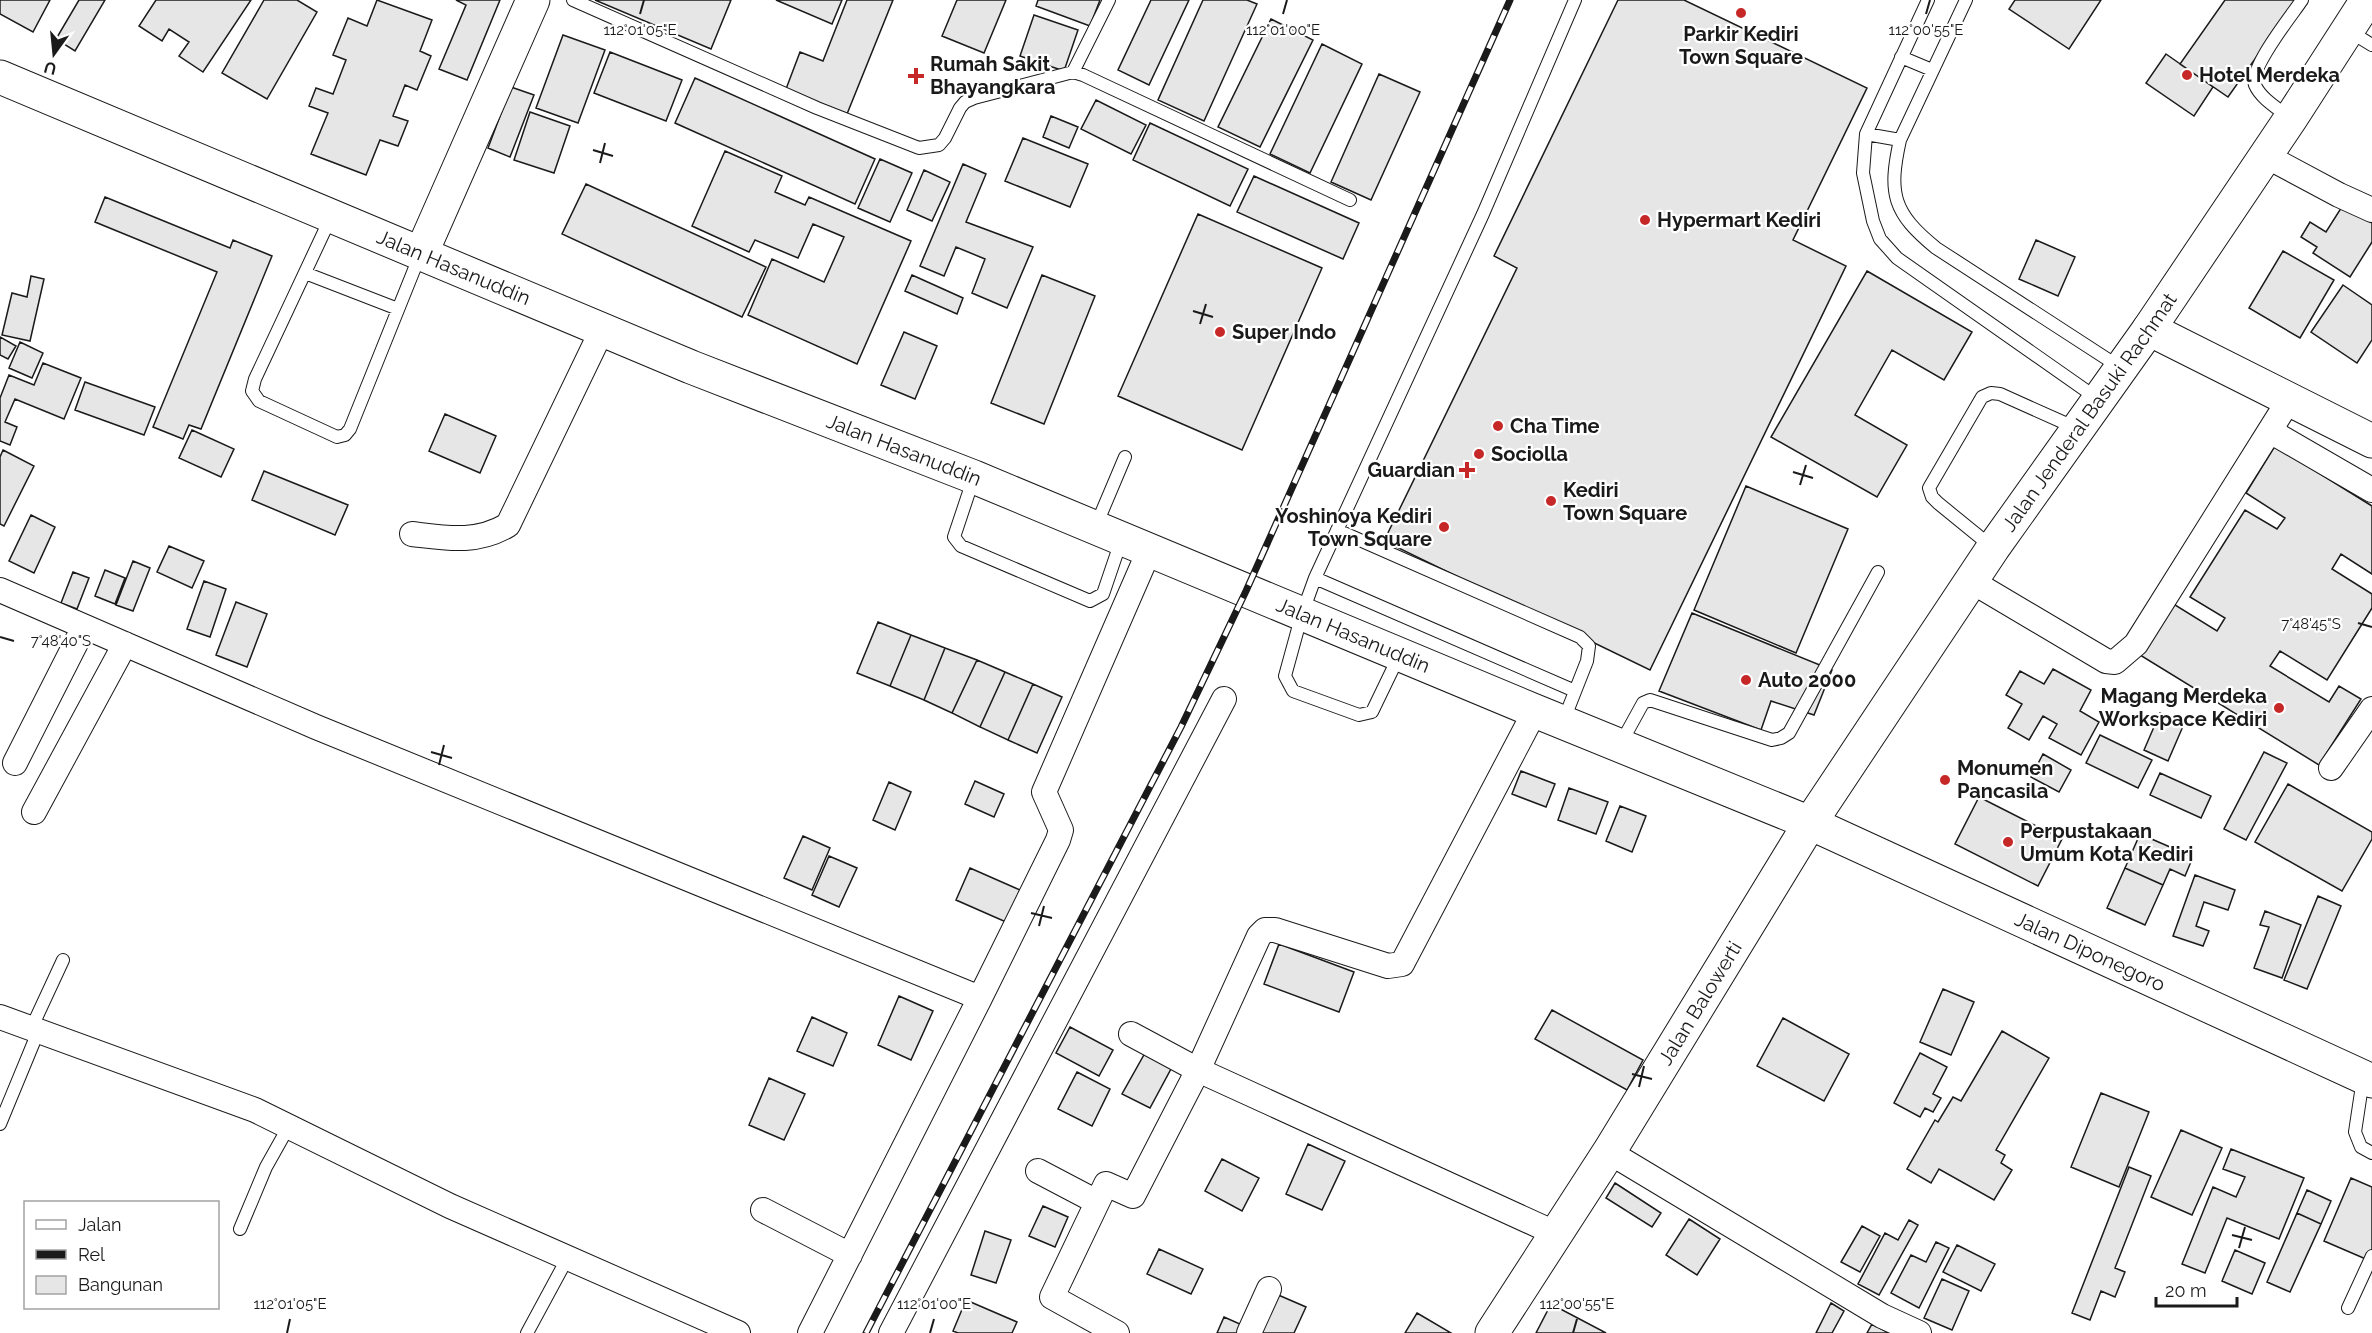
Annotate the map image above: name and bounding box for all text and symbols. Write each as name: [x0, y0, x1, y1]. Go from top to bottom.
marker: Parkir Kediri Town Square: [1734, 6, 1748, 20]
text: 112°01'05"E: [603, 21, 677, 39]
text: 112°01'00"E: [1246, 21, 1320, 39]
text: 112°00'55"E: [1888, 21, 1964, 39]
place label: Parkir Kediri Town Square: [1679, 22, 1803, 69]
north arrow: [24, 24, 84, 84]
place label: Rumah Sakit Bhayangkara: [930, 52, 1055, 99]
text: U: [42, 57, 59, 79]
place label: Hotel Merdeka: [2199, 63, 2340, 87]
marker: Rumah Sakit Bhayangkara: [907, 67, 925, 85]
marker: Hotel Merdeka: [2180, 68, 2194, 82]
place label: Hypermart Kediri: [1657, 208, 1821, 232]
marker: Hypermart Kediri: [1638, 213, 1652, 227]
street label: Jalan Hasanuddin: [373, 225, 534, 310]
street label: Jalan Jenderal Basuki Rachmat: [1997, 288, 2182, 536]
place label: Super Indo: [1232, 320, 1336, 344]
marker: Super Indo: [1213, 325, 1227, 339]
street label: Jalan Hasanuddin: [823, 409, 985, 491]
place label: Cha Time: [1510, 414, 1600, 438]
marker: Cha Time: [1491, 419, 1505, 433]
place label: Sociolla: [1491, 442, 1568, 466]
marker: Sociolla: [1472, 447, 1486, 461]
place label: Guardian: [1367, 458, 1455, 482]
marker: Guardian: [1460, 463, 1474, 477]
place label: Kediri Town Square: [1563, 478, 1687, 525]
marker: Kediri Town Square: [1544, 494, 1558, 508]
place label: Yoshinoya Kediri Town Square: [1275, 504, 1432, 551]
marker: Yoshinoya Kediri Town Square: [1437, 520, 1451, 534]
street label: Jalan Hasanuddin: [1273, 593, 1434, 678]
text: 7°48'45"S: [2281, 615, 2341, 633]
text: 7°48'40"S: [31, 632, 91, 650]
place label: Auto 2000: [1758, 668, 1856, 692]
marker: Auto 2000: [1739, 673, 1753, 687]
place label: Magang Merdeka Workspace Kediri: [2099, 684, 2267, 731]
marker: Magang Merdeka Workspace Kediri: [2272, 701, 2286, 715]
place label: Monumen Pancasila: [1957, 756, 2053, 803]
marker: Monumen Pancasila: [1938, 773, 1952, 787]
place label: Perpustakaan Umum Kota Kediri: [2020, 819, 2193, 866]
marker: Perpustakaan Umum Kota Kediri: [2001, 835, 2015, 849]
street label: Jalan Diponegoro: [2011, 907, 2169, 996]
street label: Jalan Balowerti: [1653, 937, 1747, 1069]
legend: [24, 1201, 219, 1309]
text: Jalan: [78, 1214, 122, 1235]
text: Rel: [78, 1244, 105, 1265]
scale bar: [2156, 1270, 2237, 1308]
text: Bangunan: [78, 1274, 163, 1295]
text: 20 m: [2165, 1280, 2207, 1301]
text: 112°01'05"E: [253, 1295, 327, 1313]
text: 112°01'00"E: [897, 1295, 971, 1313]
text: 112°00'55"E: [1539, 1295, 1615, 1313]

